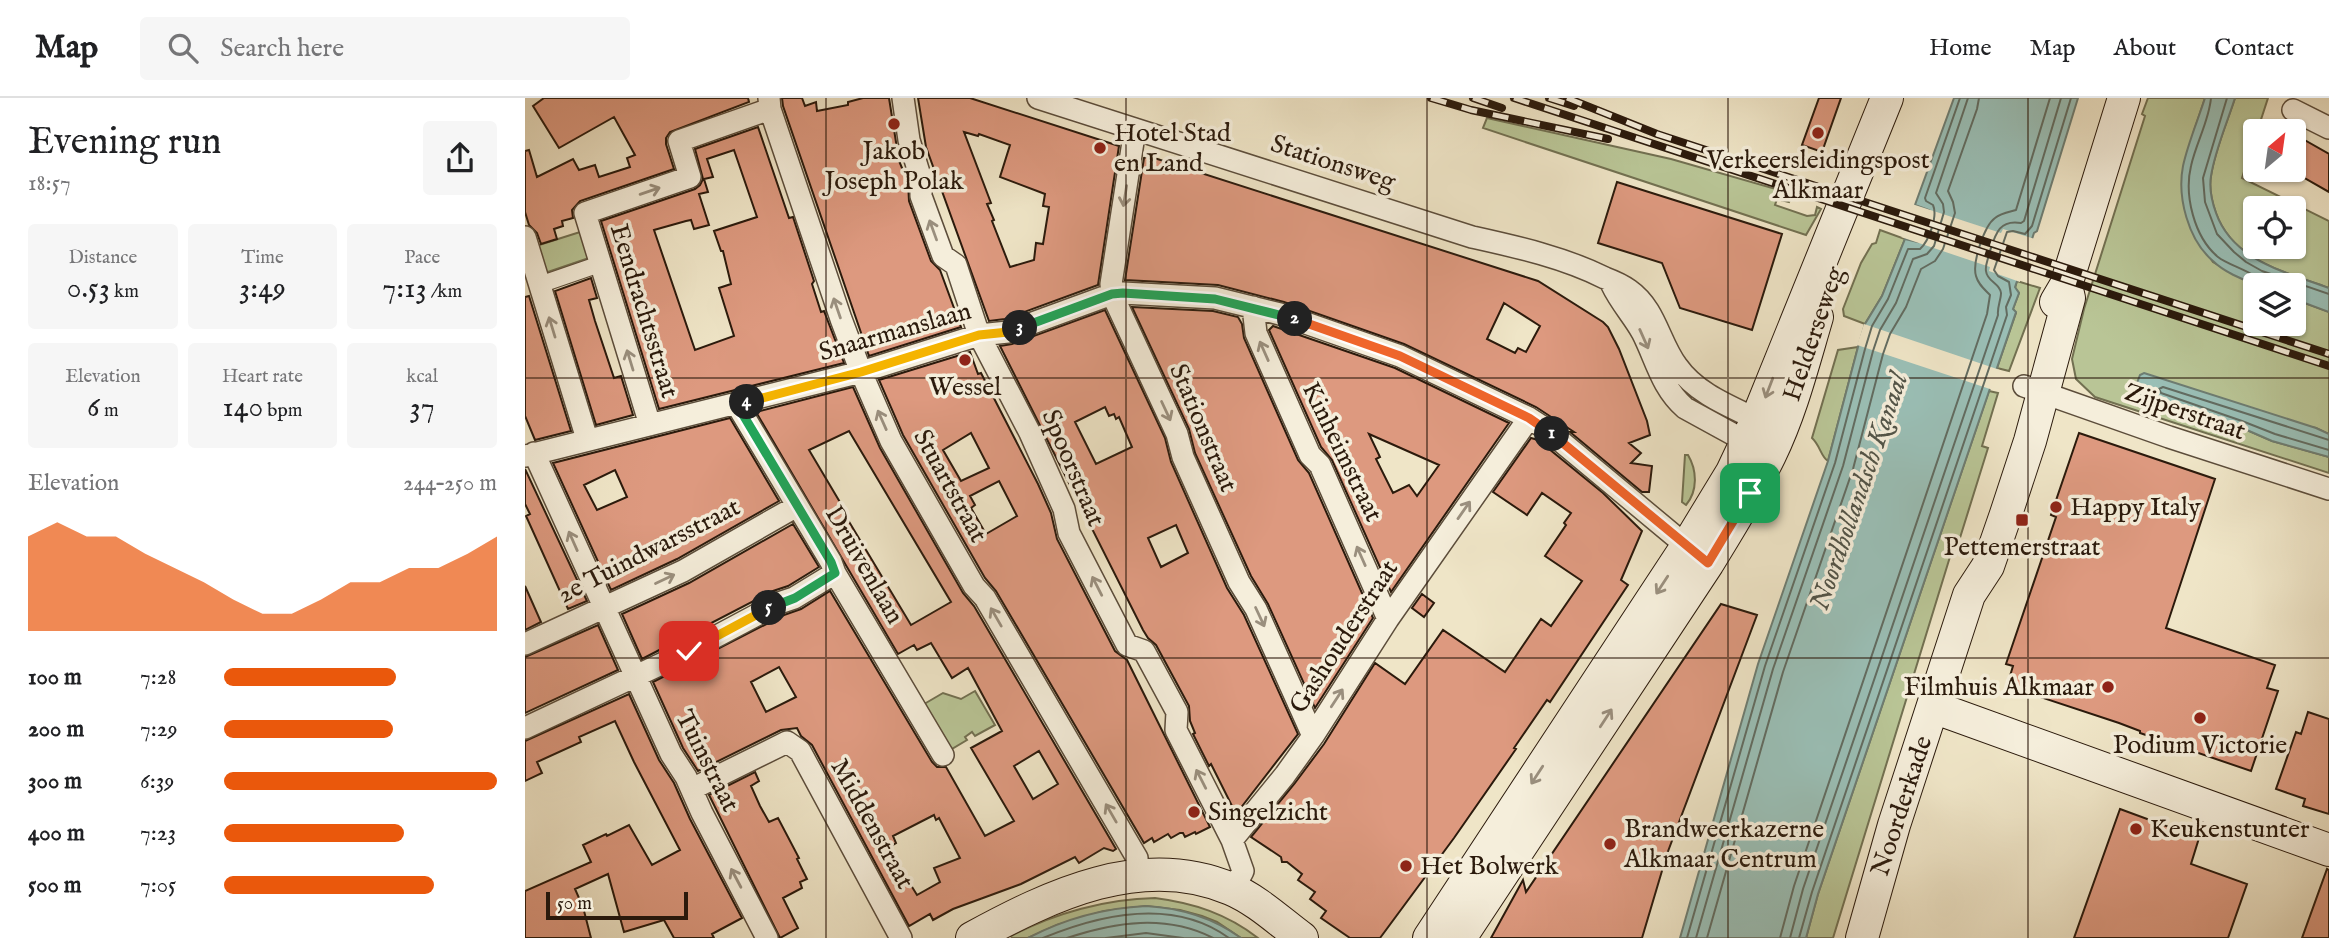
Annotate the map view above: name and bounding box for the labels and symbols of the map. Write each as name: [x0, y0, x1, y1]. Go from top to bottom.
marker: Jakob Joseph Polak: [886, 116, 902, 132]
place label: Hotel Stad en Land: [1114, 117, 1231, 180]
north arrow: [2243, 119, 2307, 182]
marker: Verkeersleidingspost Alkmaar: [1810, 125, 1826, 141]
street label: Stationsweg: [1266, 127, 1400, 199]
place label: Jakob Joseph Polak: [821, 135, 965, 198]
marker: Hotel Stad en Land: [1092, 140, 1108, 156]
place label: Verkeersleidingspost Alkmaar: [1705, 144, 1930, 207]
one-way arrow: [638, 184, 660, 196]
one-way arrow: [1118, 184, 1131, 207]
street label: Eendrachtsstraat: [602, 220, 686, 402]
one-way arrow: [926, 220, 938, 242]
street label: Helderseweg: [1776, 261, 1853, 406]
street label: Snaarmanslaan: [815, 294, 975, 369]
one-way arrow: [830, 298, 842, 320]
pin: 2: [1277, 302, 1313, 336]
pin: 3: [1002, 310, 1037, 345]
one-way arrow: [545, 316, 558, 338]
one-way arrow: [1639, 328, 1652, 349]
one-way arrow: [1257, 341, 1270, 362]
one-way arrow: [622, 349, 635, 371]
marker: Wessel: [957, 352, 973, 368]
street label: Stationstraat: [1161, 359, 1245, 497]
water label: Noordhollandsch Kanaal: [1803, 366, 1918, 615]
place label: Wessel: [929, 371, 1002, 404]
street label: Zijperstraat: [2120, 376, 2250, 448]
street label: Kinheimstraat: [1294, 377, 1390, 527]
one-way arrow: [1761, 377, 1774, 398]
pin: 4: [729, 384, 765, 420]
one-way arrow: [1160, 400, 1174, 421]
street label: Spoorstraat: [1034, 405, 1112, 532]
one-way arrow: [875, 410, 888, 431]
pin: 1: [1535, 416, 1569, 452]
street label: Stuartstraat: [905, 424, 995, 548]
pin: [1720, 463, 1780, 523]
street label: 2e Tuindwarsstraat: [552, 491, 746, 611]
place label: Happy Italy: [2070, 491, 2201, 524]
marker: Happy Italy: [2048, 499, 2064, 515]
street label: Druivenlaan: [817, 500, 911, 630]
one-way arrow: [1457, 501, 1471, 520]
marker: Pettemerstraat: [2014, 512, 2030, 528]
one-way arrow: [566, 530, 579, 552]
place label: Pettemerstraat: [1944, 531, 2101, 564]
one-way arrow: [1354, 546, 1367, 567]
street label: Gashouderstraat: [1282, 554, 1406, 720]
one-way arrow: [654, 572, 675, 585]
one-way arrow: [1655, 574, 1669, 594]
one-way arrow: [1089, 576, 1103, 597]
pin: 5: [751, 590, 787, 626]
one-way arrow: [1254, 606, 1267, 627]
one-way arrow: [989, 607, 1003, 627]
pin: [659, 621, 719, 681]
place label: Filmhuis Alkmaar: [1904, 671, 2094, 704]
marker: Filmhuis Alkmaar: [2100, 679, 2116, 695]
one-way arrow: [1330, 689, 1344, 708]
street label: Tuinstraat: [667, 705, 747, 818]
one-way arrow: [1599, 708, 1613, 728]
marker: Podium Victorie: [2192, 710, 2208, 726]
place label: Podium Victorie: [2113, 729, 2287, 762]
street label: Noorderkade: [1864, 732, 1940, 880]
street label: Middenstraat: [823, 753, 921, 895]
one-way arrow: [1529, 764, 1543, 784]
one-way arrow: [1194, 769, 1208, 790]
place label: Singelzicht: [1208, 796, 1328, 829]
one-way arrow: [1104, 803, 1117, 824]
marker: Singelzicht: [1186, 804, 1202, 820]
place label: Brandweerkazerne Alkmaar Centrum: [1623, 813, 1824, 876]
place label: Keukenstunter: [2150, 813, 2310, 846]
marker: Keukenstunter: [2128, 821, 2144, 837]
marker: Brandweerkazerne Alkmaar Centrum: [1602, 836, 1618, 852]
place label: Het Bolwerk: [1420, 850, 1560, 883]
marker: Het Bolwerk: [1398, 858, 1414, 874]
one-way arrow: [728, 868, 742, 888]
scale bar: [546, 889, 688, 921]

